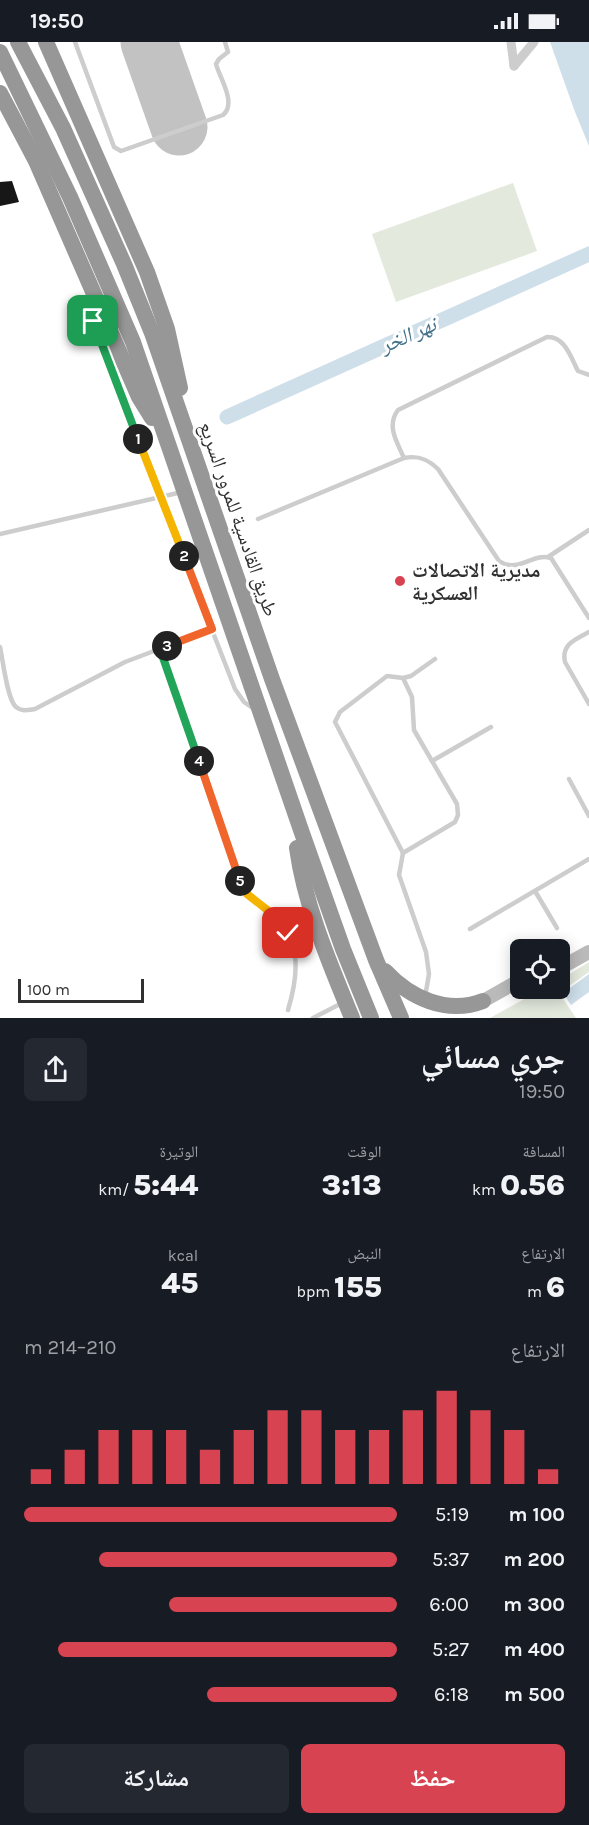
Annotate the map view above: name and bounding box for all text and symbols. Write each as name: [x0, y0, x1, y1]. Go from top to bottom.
text: 19:50: [30, 8, 84, 34]
pin: [67, 295, 118, 346]
icon: arrive: [76, 304, 109, 337]
water label: نهر الخر: [374, 311, 443, 359]
street label: طريق القادسية للمرور السريع: [193, 419, 283, 620]
pin: 1: [123, 424, 153, 454]
text: 1: [135, 429, 141, 448]
pin: 2: [169, 541, 199, 571]
text: 2: [179, 546, 189, 565]
place label: مديرية الاتصالات العسكرية: [412, 559, 540, 605]
marker: مديرية الاتصالات العسكرية: [393, 574, 407, 588]
pin: 3: [152, 631, 182, 661]
text: 3: [162, 636, 172, 655]
pin: 4: [184, 746, 214, 776]
text: 4: [194, 751, 204, 770]
pin: 5: [225, 866, 255, 896]
text: 5: [235, 871, 245, 890]
pin: [262, 907, 313, 958]
icon: check: [271, 916, 304, 949]
map controls: [510, 939, 570, 999]
button: locate: [510, 939, 570, 999]
scale bar: [18, 976, 144, 1004]
text: 100 m: [27, 980, 70, 999]
button: share: [24, 1038, 87, 1101]
text: جري مسائي: [421, 1038, 565, 1076]
text: 19:50: [519, 1080, 565, 1103]
text: الوتيرة: [159, 1142, 198, 1161]
text: الوقت: [347, 1142, 382, 1161]
text: المسافة: [523, 1142, 565, 1161]
text: 5:44: [133, 1167, 198, 1203]
text: 3:13: [322, 1167, 382, 1203]
text: 0.56: [500, 1167, 565, 1203]
text: /km: [98, 1180, 133, 1199]
text: km: [472, 1180, 500, 1199]
text: النبض: [348, 1244, 382, 1263]
text: الارتفاع: [521, 1244, 565, 1263]
text: kcal: [168, 1246, 198, 1265]
text: 45: [161, 1265, 198, 1301]
text: 155: [334, 1269, 382, 1305]
text: 6: [546, 1269, 565, 1305]
text: bpm: [296, 1282, 334, 1301]
text: m: [527, 1282, 546, 1301]
text: 210–214 m: [24, 1336, 116, 1359]
text: الارتفاع: [510, 1339, 565, 1362]
text: 5:19: [435, 1503, 469, 1526]
text: 100 m: [509, 1503, 565, 1526]
text: 5:37: [432, 1548, 469, 1571]
text: 200 m: [504, 1548, 565, 1571]
text: 6:00: [429, 1593, 469, 1616]
text: 300 m: [503, 1593, 565, 1616]
text: 5:27: [432, 1638, 469, 1661]
text: 400 m: [504, 1638, 565, 1661]
text: 6:18: [434, 1683, 469, 1706]
text: 500 m: [504, 1683, 565, 1706]
button: مشاركة: [24, 1744, 289, 1813]
button: حفظ: [301, 1744, 565, 1813]

